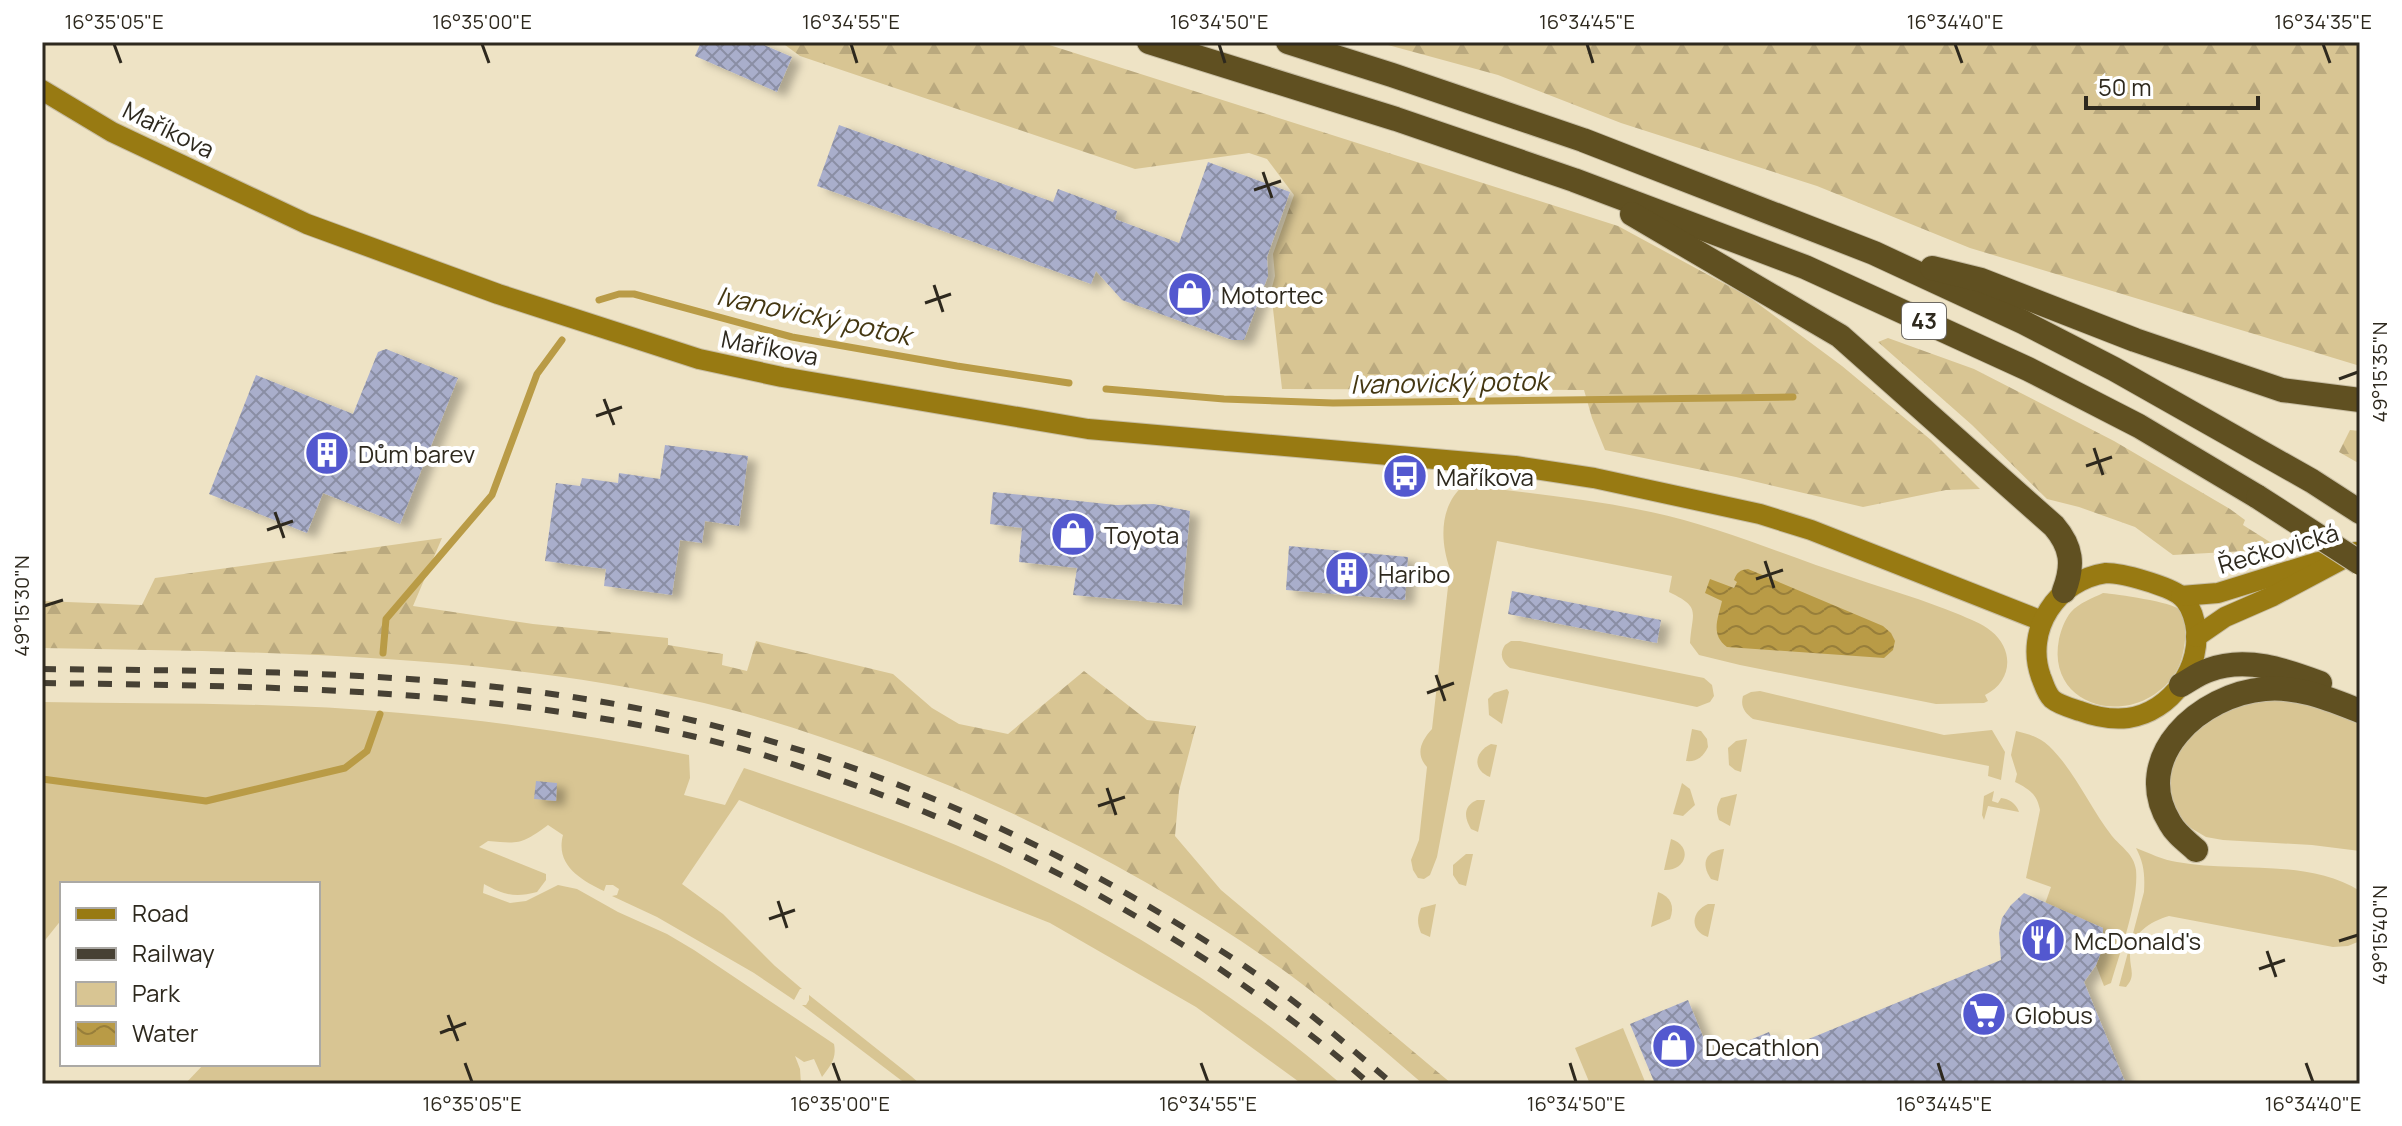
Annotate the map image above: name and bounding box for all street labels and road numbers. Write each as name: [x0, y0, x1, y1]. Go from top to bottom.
street label: Maříkova: [118, 93, 220, 165]
road number: 43: [1902, 303, 1946, 339]
street label: Maříkova: [719, 321, 821, 373]
street label: Řečkovická: [2214, 515, 2342, 581]

